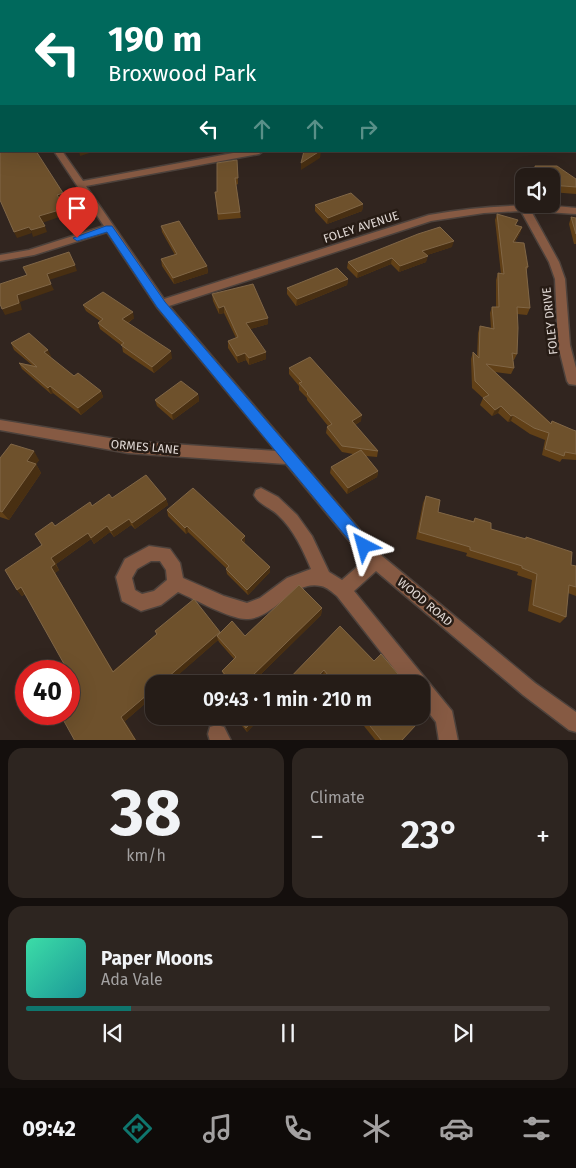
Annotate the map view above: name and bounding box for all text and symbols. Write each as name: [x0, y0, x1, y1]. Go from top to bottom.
text: 190 m: [108, 18, 202, 60]
icon: left: [25, 20, 90, 85]
text: Broxwood Park: [108, 60, 256, 87]
icon: left: [195, 115, 223, 143]
icon: ahead: [248, 115, 276, 143]
icon: ahead: [301, 115, 329, 143]
icon: right: [354, 115, 382, 143]
map controls: [515, 168, 560, 213]
button: sound: [515, 168, 560, 213]
pin: [56, 187, 98, 238]
icon: arrive: [63, 194, 91, 222]
street label: FOLEY AVENUE: [322, 208, 400, 246]
street label: FOLEY DRIVE: [539, 287, 561, 355]
street label: ORMES LANE: [110, 437, 180, 457]
position arrow: [337, 519, 389, 571]
street label: WOOD ROAD: [395, 575, 456, 629]
speed limit sign: 40: [15, 660, 80, 725]
text: 09:43 · 1 min · 210 m: [203, 688, 372, 711]
text: 38: [110, 774, 182, 852]
text: Climate: [310, 788, 365, 807]
text: 23°: [401, 812, 459, 858]
text: −: [310, 820, 324, 853]
text: +: [536, 820, 550, 853]
text: km/h: [126, 846, 166, 865]
text: Paper Moons: [101, 947, 213, 970]
text: Ada Vale: [101, 970, 163, 989]
icon: previous: [99, 1019, 127, 1047]
icon: pause: [274, 1019, 302, 1047]
icon: next: [449, 1019, 477, 1047]
icon: directions: [120, 1111, 155, 1146]
icon: music: [200, 1111, 235, 1146]
icon: phone: [280, 1111, 315, 1146]
icon: climate: [359, 1111, 394, 1146]
icon: car: [439, 1111, 474, 1146]
icon: filters: [519, 1111, 554, 1146]
text: 09:42: [22, 1115, 76, 1142]

